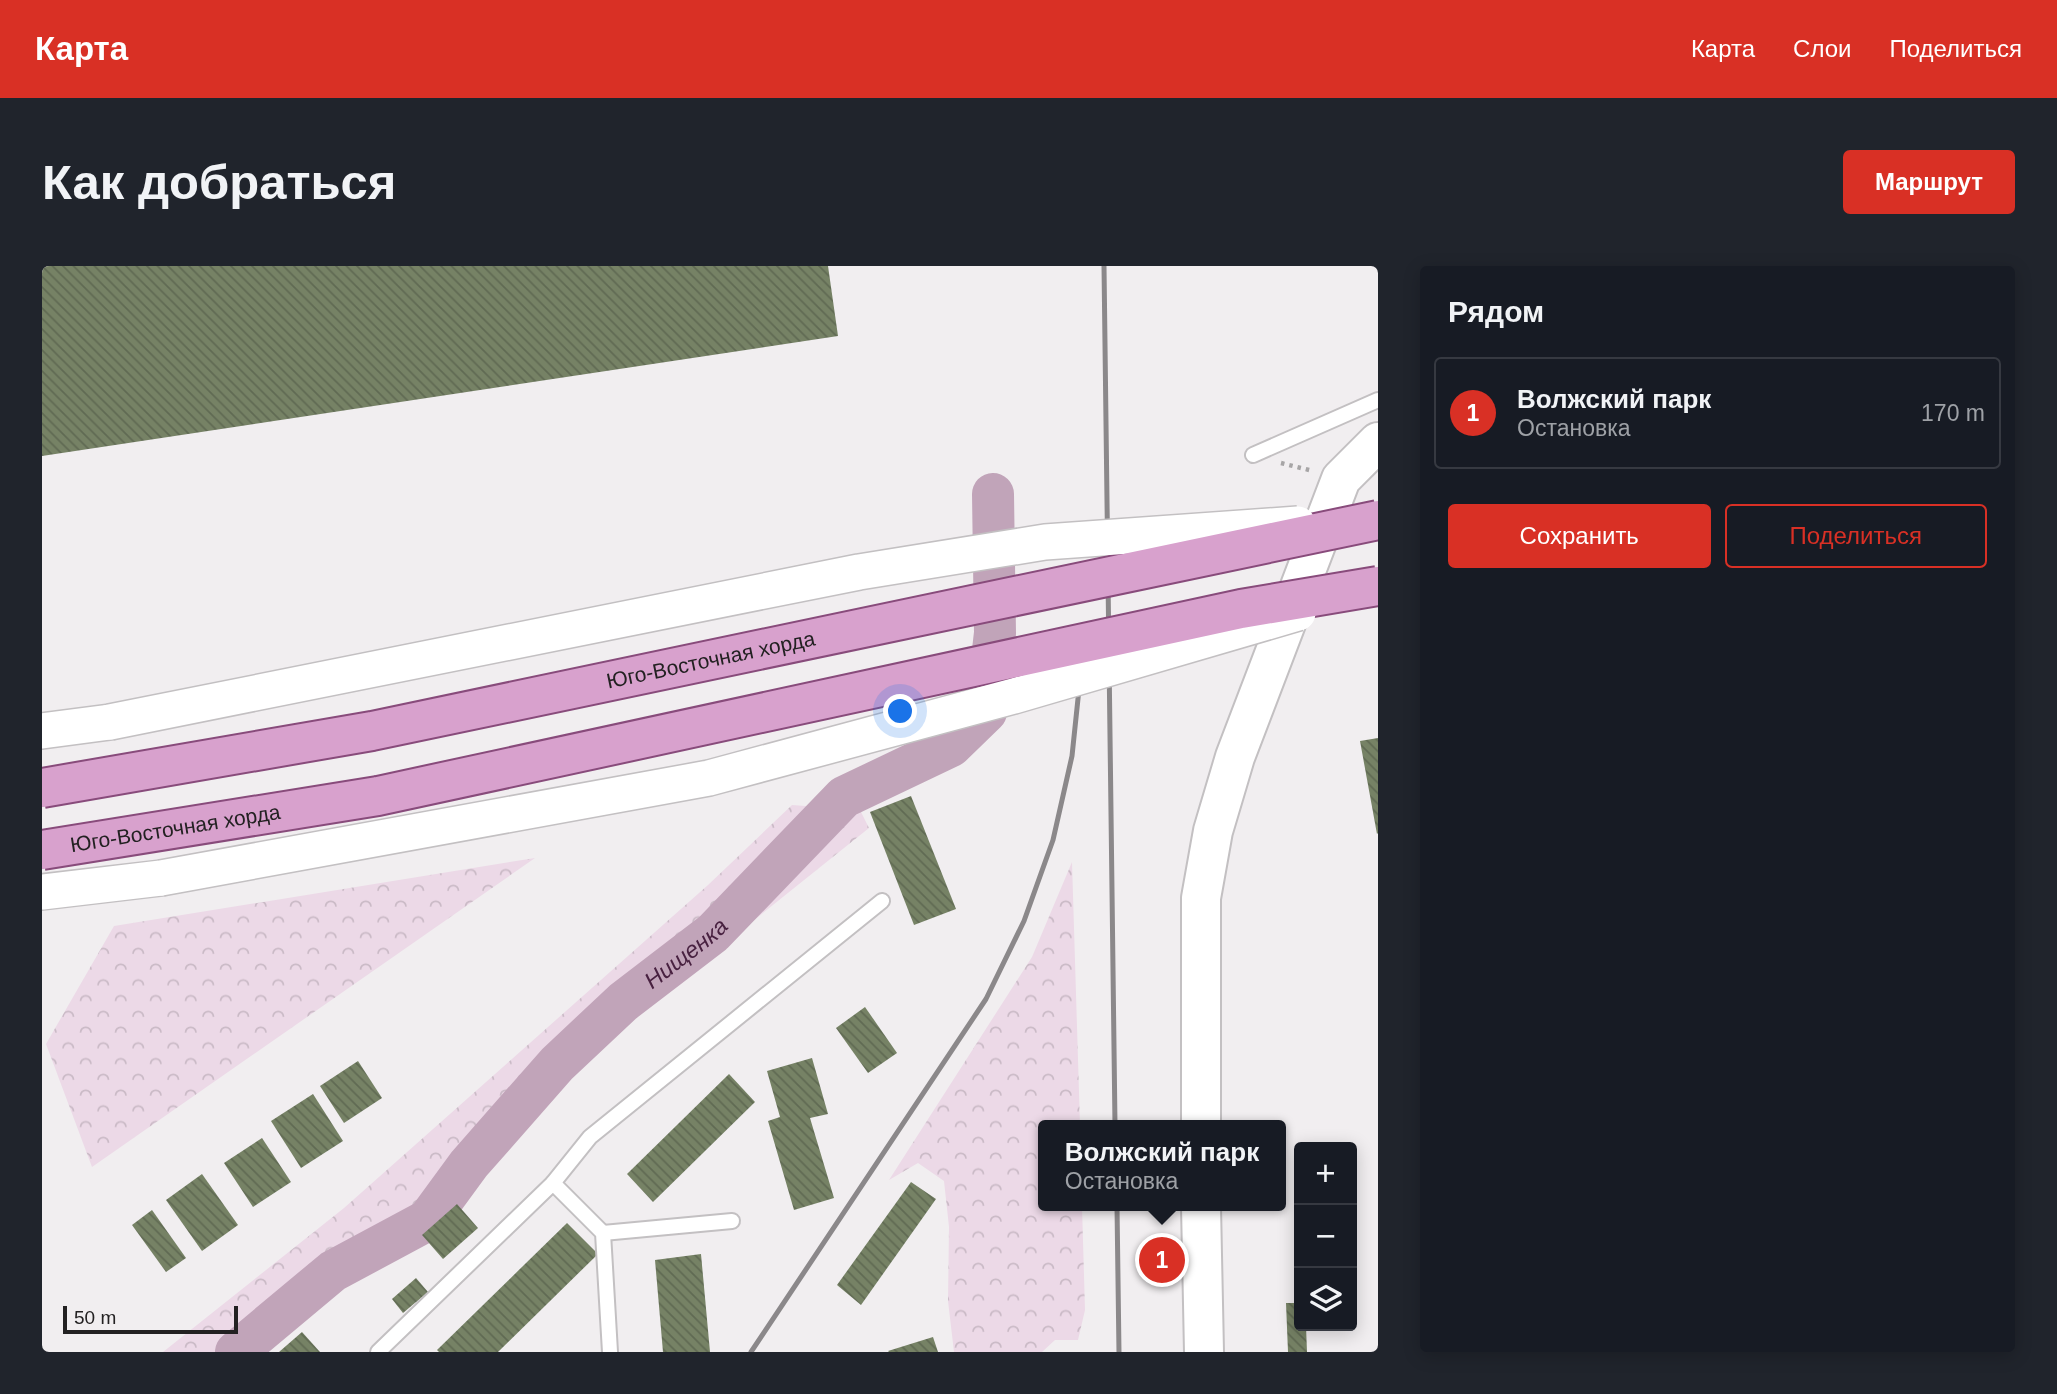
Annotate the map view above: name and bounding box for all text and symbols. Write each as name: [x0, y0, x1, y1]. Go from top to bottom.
text: Карта: [35, 30, 128, 67]
text: Карта: [1691, 35, 1755, 62]
text: Слои: [1793, 35, 1851, 62]
text: Поделиться: [1889, 35, 2022, 62]
button: Маршрут: [1843, 150, 2015, 214]
text: Как добраться: [42, 155, 396, 209]
text: Рядом: [1448, 295, 1544, 328]
text: Волжский парк: [1517, 384, 1711, 414]
text: 1: [1467, 400, 1479, 426]
text: 170 m: [1921, 400, 1985, 426]
text: Остановка: [1517, 415, 1631, 441]
button: Сохранить: [1448, 504, 1711, 568]
button: Поделиться: [1725, 504, 1987, 568]
street label: Юго-Восточная хорда: [604, 626, 817, 693]
your location: [883, 694, 917, 728]
street label: Юго-Восточная хорда: [68, 800, 282, 856]
water label: Нищенка: [639, 913, 733, 994]
popup: [1038, 1120, 1286, 1211]
text: Волжский парк: [1065, 1137, 1259, 1167]
map controls: [1294, 1142, 1357, 1331]
button: +: [1294, 1142, 1357, 1205]
text: Остановка: [1065, 1168, 1178, 1194]
button: −: [1294, 1205, 1357, 1268]
pin: 1: [1139, 1234, 1185, 1286]
button: layers: [1294, 1268, 1357, 1331]
scale bar: [63, 1303, 238, 1335]
text: 50 m: [74, 1307, 116, 1328]

